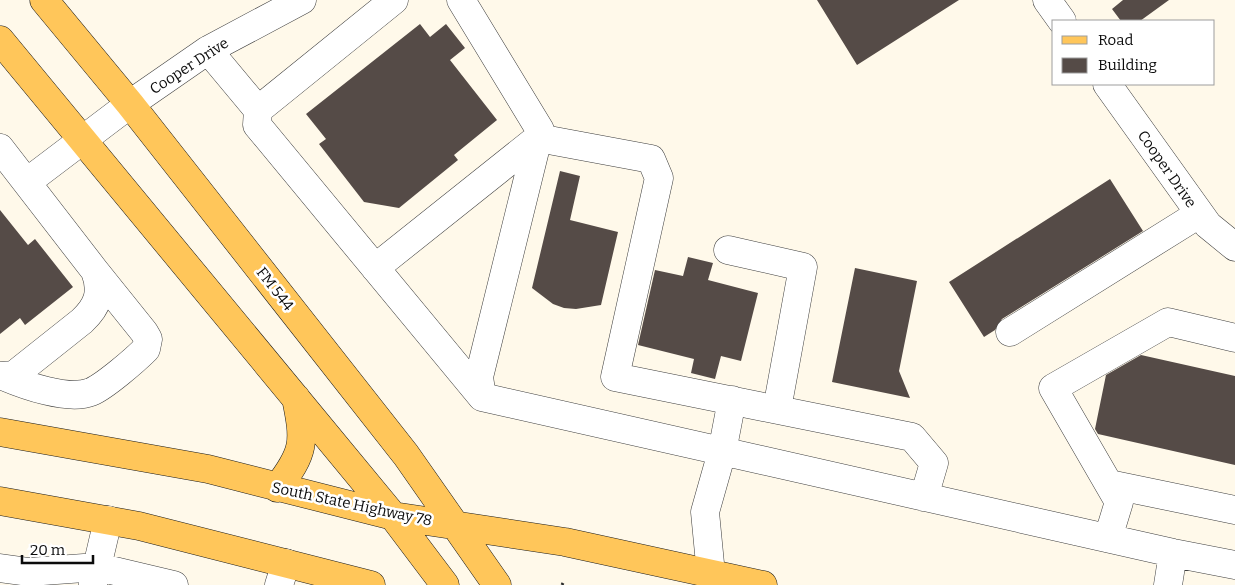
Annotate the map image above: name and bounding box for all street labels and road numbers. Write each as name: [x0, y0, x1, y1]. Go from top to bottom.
street label: Cooper Drive: [146, 34, 232, 98]
street label: Cooper Drive: [1134, 127, 1200, 211]
street label: FM 544: [252, 264, 298, 314]
street label: South State Highway 78: [270, 478, 434, 530]

